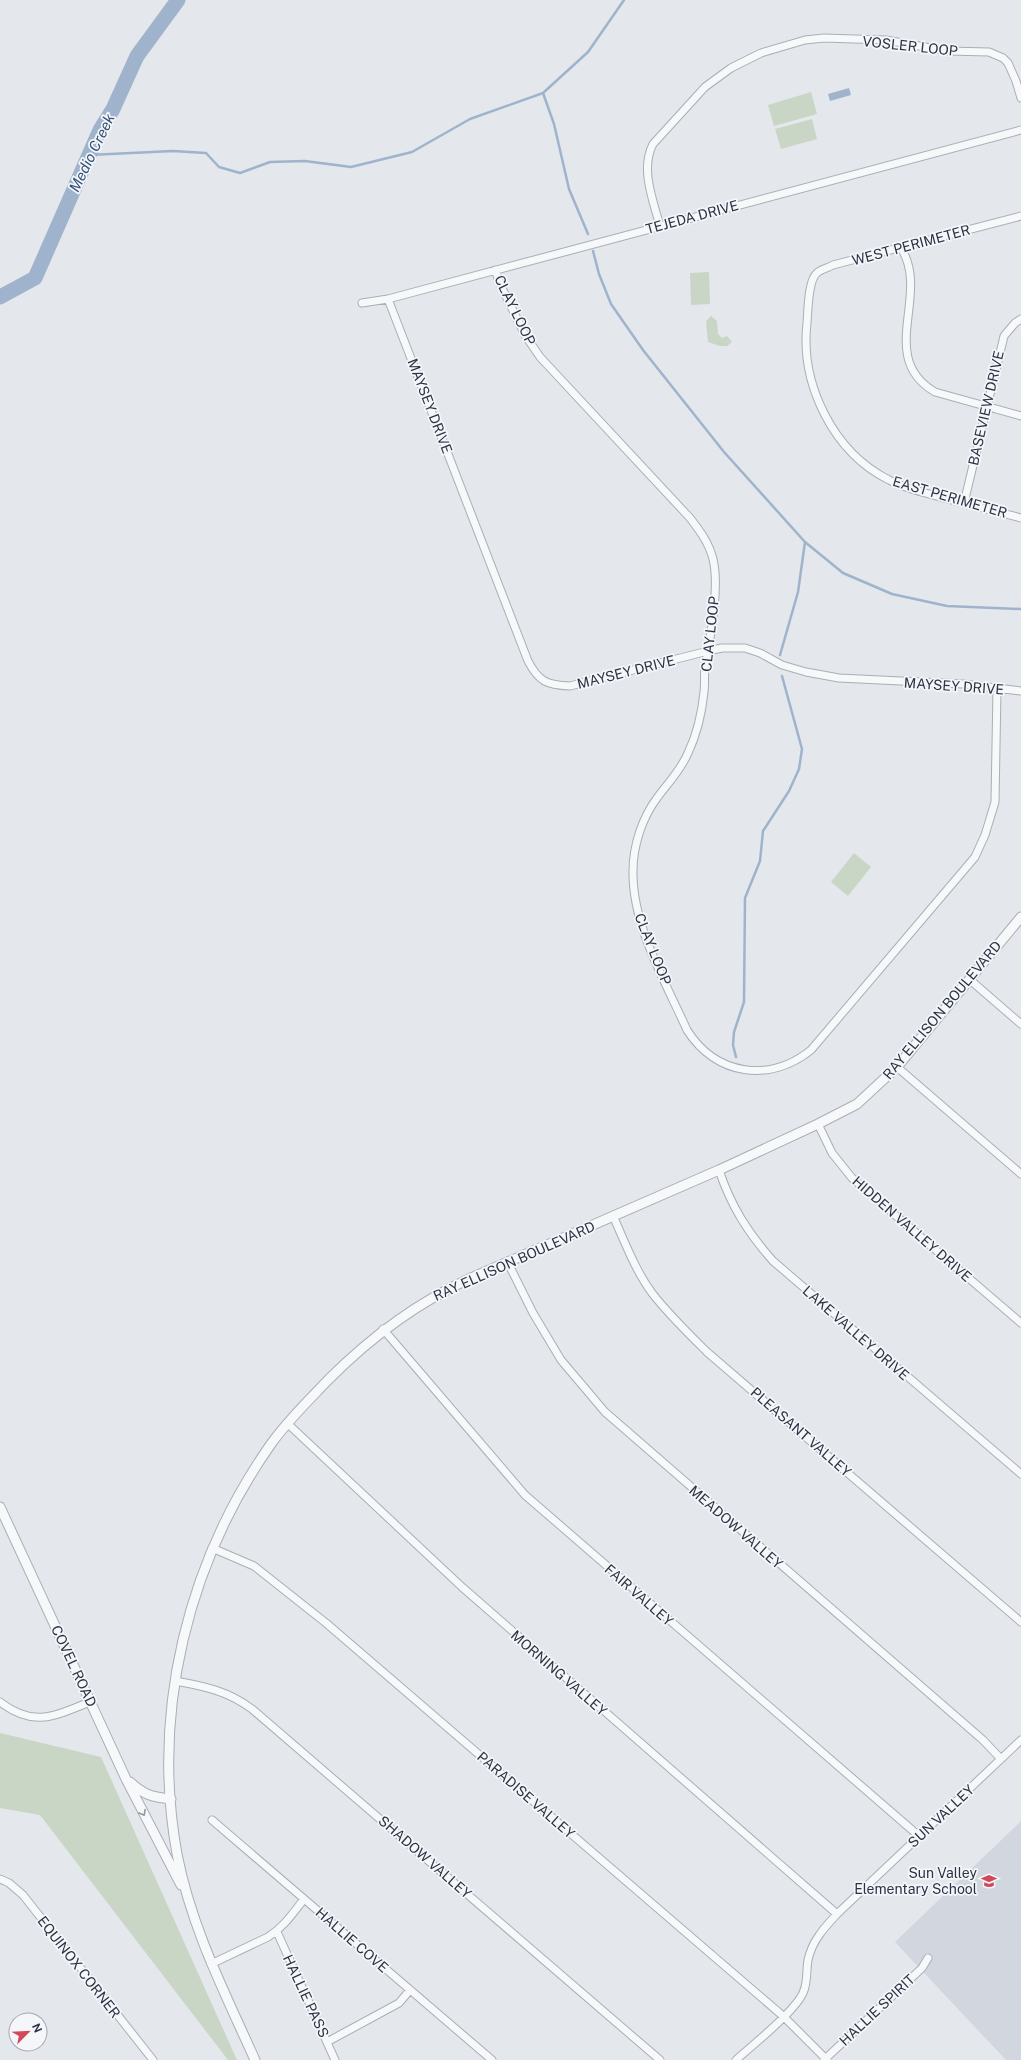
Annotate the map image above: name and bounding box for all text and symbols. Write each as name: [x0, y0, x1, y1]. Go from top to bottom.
street label: VOSLER LOOP: [862, 33, 959, 59]
water label: Medio Creek: [65, 110, 118, 195]
street label: TEJEDA DRIVE: [644, 197, 740, 237]
street label: WEST PERIMETER: [850, 221, 972, 269]
street label: CLAY LOOP: [491, 272, 539, 348]
street label: BASEVIEW DRIVE: [965, 349, 1007, 467]
street label: MAYSEY DRIVE: [405, 356, 455, 456]
street label: EAST PERIMETER: [891, 473, 1009, 521]
street label: CLAY LOOP: [698, 595, 722, 673]
street label: MAYSEY DRIVE: [575, 652, 677, 692]
street label: MAYSEY DRIVE: [903, 675, 1005, 697]
street label: CLAY LOOP: [631, 911, 675, 987]
street label: RAY ELLISON BOULEVARD: [879, 938, 1005, 1082]
street label: HIDDEN VALLEY DRIVE: [849, 1173, 975, 1285]
street label: RAY ELLISON BOULEVARD: [431, 1218, 597, 1304]
street label: LAKE VALLEY DRIVE: [800, 1283, 912, 1383]
street label: PLEASANT VALLEY: [748, 1384, 855, 1480]
street label: MEADOW VALLEY: [686, 1482, 786, 1572]
street label: FAIR VALLEY: [602, 1561, 677, 1629]
street label: COVEL ROAD: [48, 1623, 100, 1709]
street label: MORNING VALLEY: [508, 1627, 611, 1719]
street label: PARADISE VALLEY: [474, 1748, 578, 1842]
street label: SUN VALLEY: [905, 1781, 978, 1851]
one-way arrow: [139, 1809, 146, 1817]
street label: SHADOW VALLEY: [375, 1812, 475, 1902]
place label: Sun Valley Elementary School: [854, 1865, 977, 1897]
school or university icon: Sun Valley Elementary School: [980, 1872, 998, 1890]
street label: HALLIE COVE: [313, 1904, 391, 1976]
street label: EQUINOX CORNER: [34, 1913, 124, 2021]
street label: HALLIE PASS: [280, 1952, 332, 2040]
street label: HALLIE SPIRIT: [836, 1971, 918, 2049]
north arrow: [8, 2012, 48, 2052]
text: N: [30, 2022, 44, 2034]

